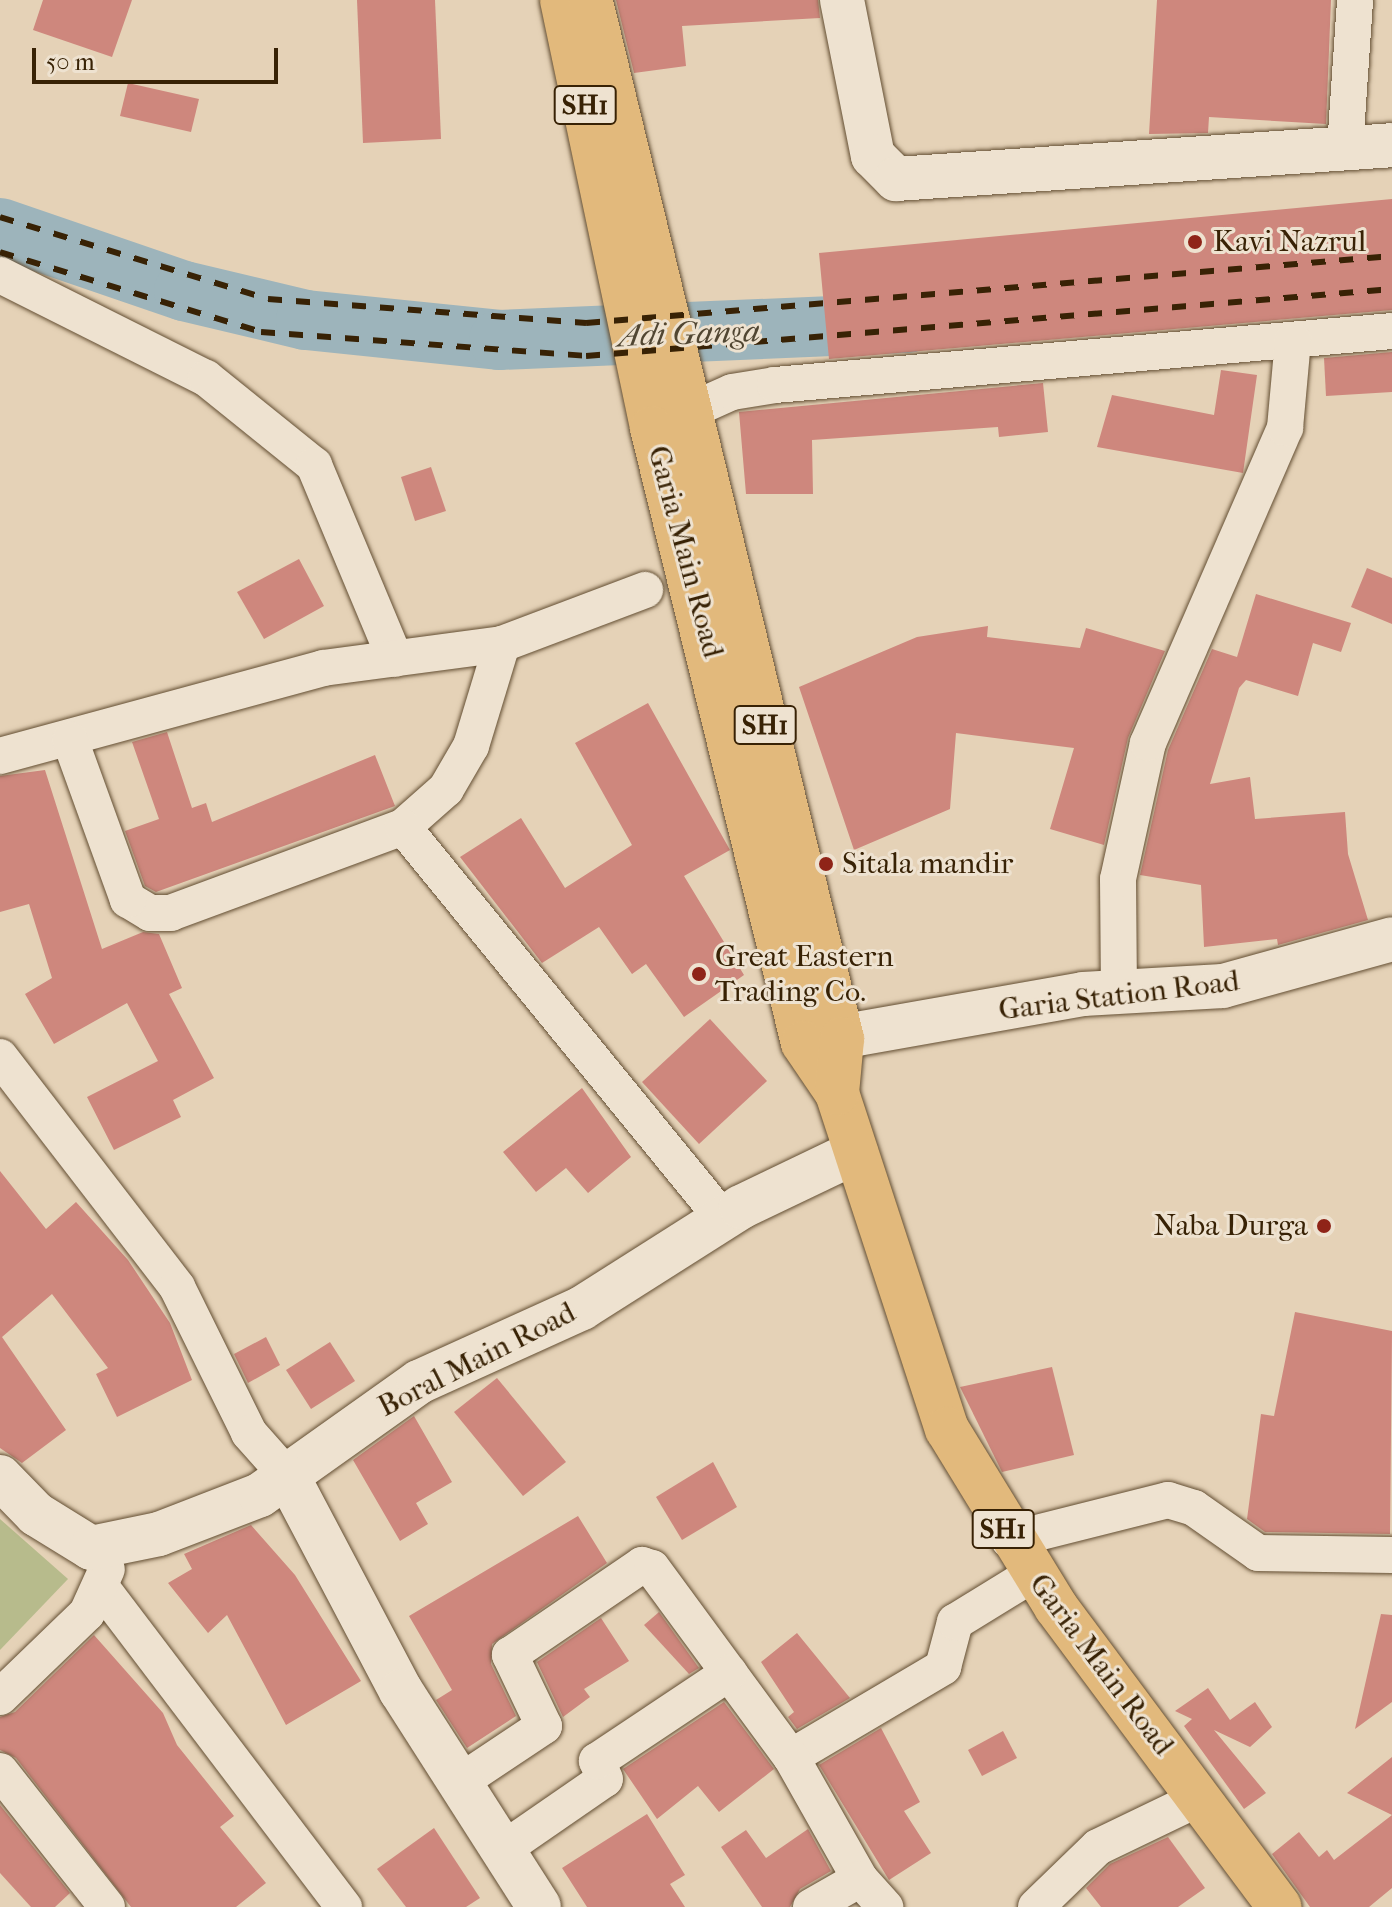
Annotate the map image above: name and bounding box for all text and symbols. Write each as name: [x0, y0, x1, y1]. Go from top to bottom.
scale bar: [36, 32, 282, 82]
text: 50 m: [46, 48, 95, 76]
road number: SH1: [553, 81, 617, 129]
place label: Kavi Nazrul: [1213, 224, 1366, 260]
marker: Kavi Nazrul: [1184, 231, 1206, 253]
water label: Adi Ganga: [617, 312, 761, 356]
street label: Garia Main Road: [639, 442, 731, 662]
road number: SH1: [733, 701, 797, 749]
place label: Sitala mandir: [842, 846, 1013, 882]
marker: Sitala mandir: [817, 855, 835, 873]
place label: Great Eastern Trading Co.: [715, 939, 894, 1010]
street label: Garia Station Road: [997, 963, 1241, 1029]
marker: Great Eastern Trading Co.: [690, 965, 708, 983]
place label: Naba Durga: [1154, 1208, 1308, 1244]
marker: Naba Durga: [1315, 1217, 1333, 1235]
street label: Boral Main Road: [372, 1295, 582, 1425]
road number: SH1: [971, 1505, 1035, 1553]
street label: Garia Main Road: [1021, 1567, 1181, 1763]

